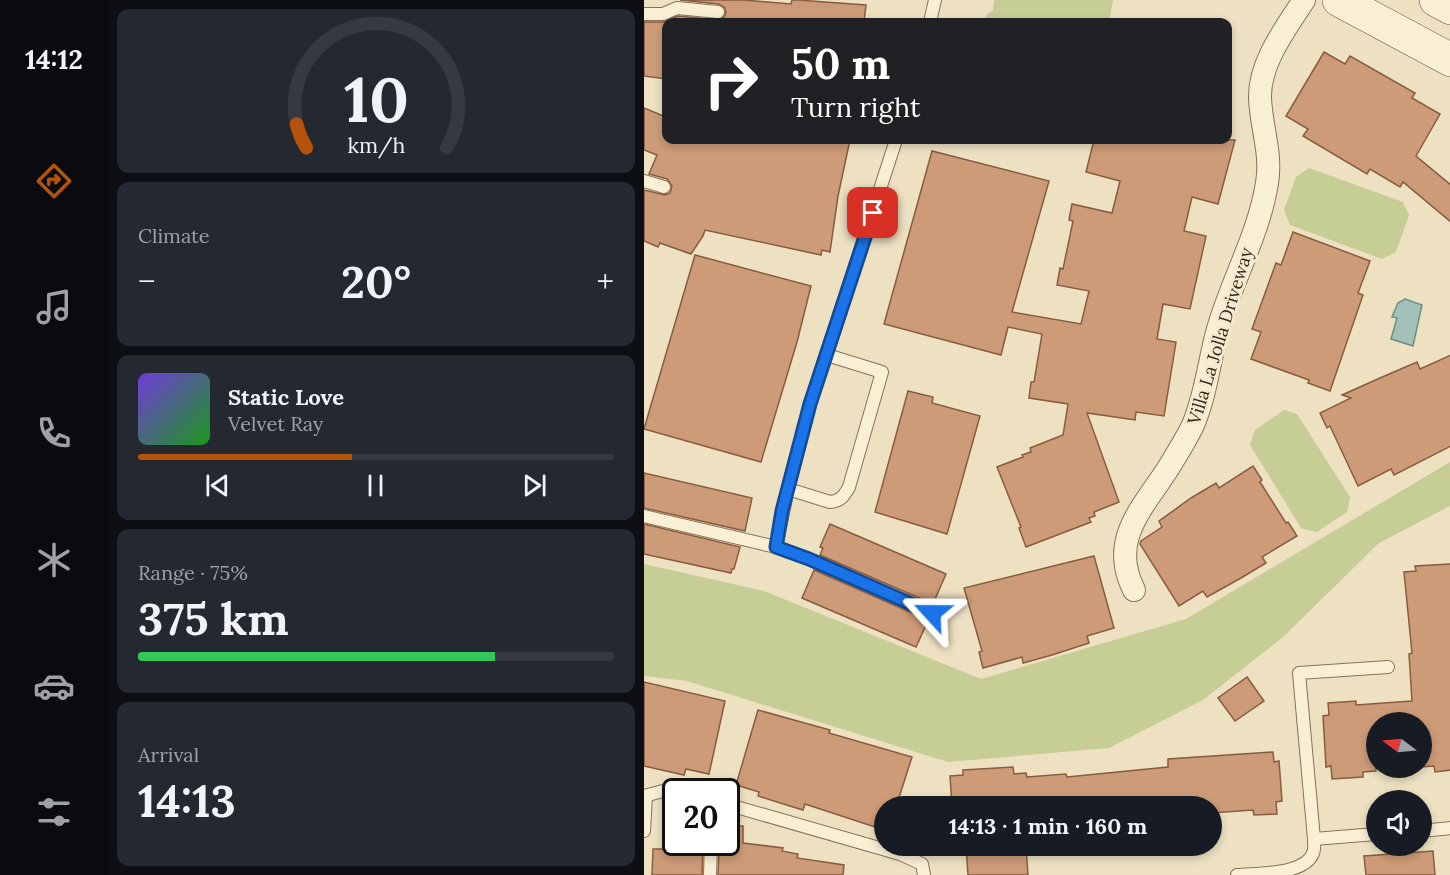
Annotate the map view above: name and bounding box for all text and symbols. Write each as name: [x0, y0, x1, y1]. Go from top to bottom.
text: 50 m: [791, 37, 890, 91]
text: 14:12: [25, 42, 83, 76]
icon: right: [692, 42, 770, 120]
text: 10: [343, 59, 409, 139]
text: Turn right: [791, 90, 920, 124]
text: km/h: [347, 131, 405, 159]
icon: directions: [33, 160, 75, 202]
pin: [847, 187, 898, 238]
icon: arrive: [856, 196, 889, 229]
text: Climate: [138, 223, 210, 248]
street label: Villa La Jolla Driveway: [1182, 244, 1258, 428]
text: 20°: [341, 253, 411, 310]
text: −: [138, 260, 156, 302]
text: +: [596, 260, 614, 302]
icon: music: [33, 286, 75, 328]
text: Static Love: [228, 383, 344, 411]
text: Velvet Ray: [228, 411, 323, 436]
icon: phone: [33, 412, 75, 454]
icon: previous: [201, 469, 234, 502]
icon: pause: [359, 469, 392, 502]
icon: next: [518, 469, 551, 502]
icon: climate: [33, 539, 75, 581]
text: Range · 75%: [138, 560, 248, 585]
position arrow: [900, 581, 964, 645]
text: 375 km: [138, 590, 289, 647]
icon: car: [33, 665, 75, 707]
north arrow: [1366, 712, 1432, 778]
map controls: [1366, 712, 1432, 856]
text: Arrival: [138, 742, 199, 767]
text: 14:13: [138, 772, 236, 829]
speed limit sign: 20: [662, 778, 740, 856]
button: sound: [1366, 790, 1432, 856]
icon: filters: [33, 791, 75, 833]
text: 14:13 · 1 min · 160 m: [949, 812, 1147, 840]

